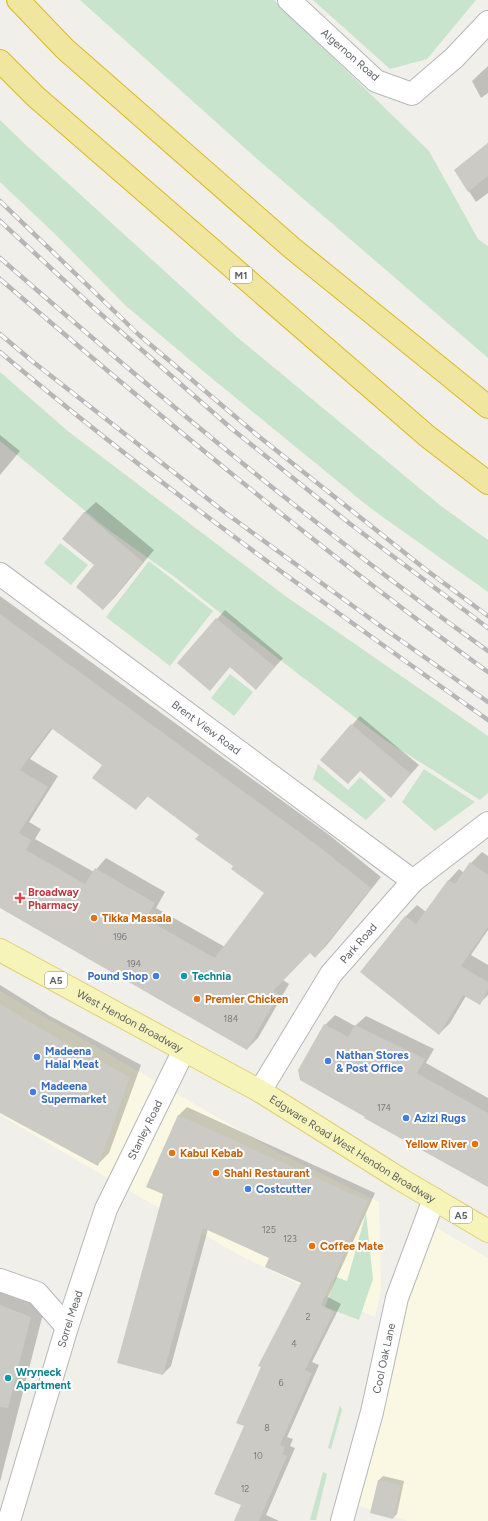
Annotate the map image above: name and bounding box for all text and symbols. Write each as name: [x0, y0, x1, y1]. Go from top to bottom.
street label: Algernon Road: [318, 26, 382, 84]
road number: M1: [230, 267, 252, 283]
street label: Brent View Road: [169, 698, 243, 757]
place label: Broadway Pharmacy: [28, 886, 79, 912]
marker: Broadway Pharmacy: [15, 893, 25, 903]
place label: Tikka Massala: [102, 912, 171, 925]
marker: Tikka Massala: [89, 913, 99, 923]
street label: Park Road: [337, 920, 379, 966]
house number: 196: [113, 931, 127, 942]
house number: 194: [127, 958, 142, 969]
place label: Pound Shop: [87, 970, 148, 983]
place label: Technia: [192, 970, 231, 983]
marker: Pound Shop: [151, 971, 161, 981]
marker: Technia: [179, 971, 189, 981]
road number: A5: [45, 972, 67, 988]
street label: West Hendon Broadway: [75, 987, 186, 1055]
place label: Premier Chicken: [205, 993, 288, 1006]
marker: Premier Chicken: [192, 994, 202, 1004]
house number: 184: [224, 1013, 239, 1024]
place label: Madeena Halal Meat: [45, 1045, 99, 1071]
place label: Nathan Stores & Post Office: [336, 1049, 409, 1075]
marker: Madeena Halal Meat: [32, 1052, 42, 1062]
marker: Nathan Stores & Post Office: [323, 1056, 333, 1066]
place label: Madeena Supermarket: [41, 1080, 107, 1106]
marker: Madeena Supermarket: [28, 1087, 38, 1097]
street label: Edgware Road West Hendon Broadway: [267, 1092, 438, 1205]
street label: Stanley Road: [125, 1098, 165, 1162]
house number: 174: [377, 1102, 391, 1113]
place label: Azizi Rugs: [414, 1112, 466, 1125]
marker: Azizi Rugs: [401, 1113, 411, 1123]
place label: Yellow River: [405, 1138, 468, 1151]
marker: Yellow River: [470, 1139, 480, 1149]
place label: Kabul Kebab: [180, 1147, 243, 1160]
marker: Kabul Kebab: [167, 1148, 177, 1158]
place label: Shahi Restaurant: [224, 1167, 311, 1180]
marker: Shahi Restaurant: [211, 1168, 221, 1178]
place label: Costcutter: [256, 1183, 312, 1196]
marker: Costcutter: [243, 1184, 253, 1194]
road number: A5: [450, 1207, 472, 1223]
house number: 125: [262, 1224, 276, 1235]
house number: 123: [283, 1233, 297, 1244]
place label: Coffee Mate: [320, 1240, 383, 1253]
marker: Coffee Mate: [307, 1241, 317, 1251]
street label: Sorrel Mead: [55, 1289, 85, 1349]
house number: 2: [305, 1311, 311, 1322]
street label: Cool Oak Lane: [370, 1322, 398, 1395]
house number: 4: [291, 1338, 297, 1349]
place label: Wryneck Apartment: [16, 1366, 72, 1392]
marker: Wryneck Apartment: [3, 1373, 13, 1383]
house number: 6: [278, 1377, 284, 1388]
house number: 8: [264, 1422, 270, 1433]
house number: 10: [253, 1450, 263, 1461]
house number: 12: [241, 1483, 249, 1494]

